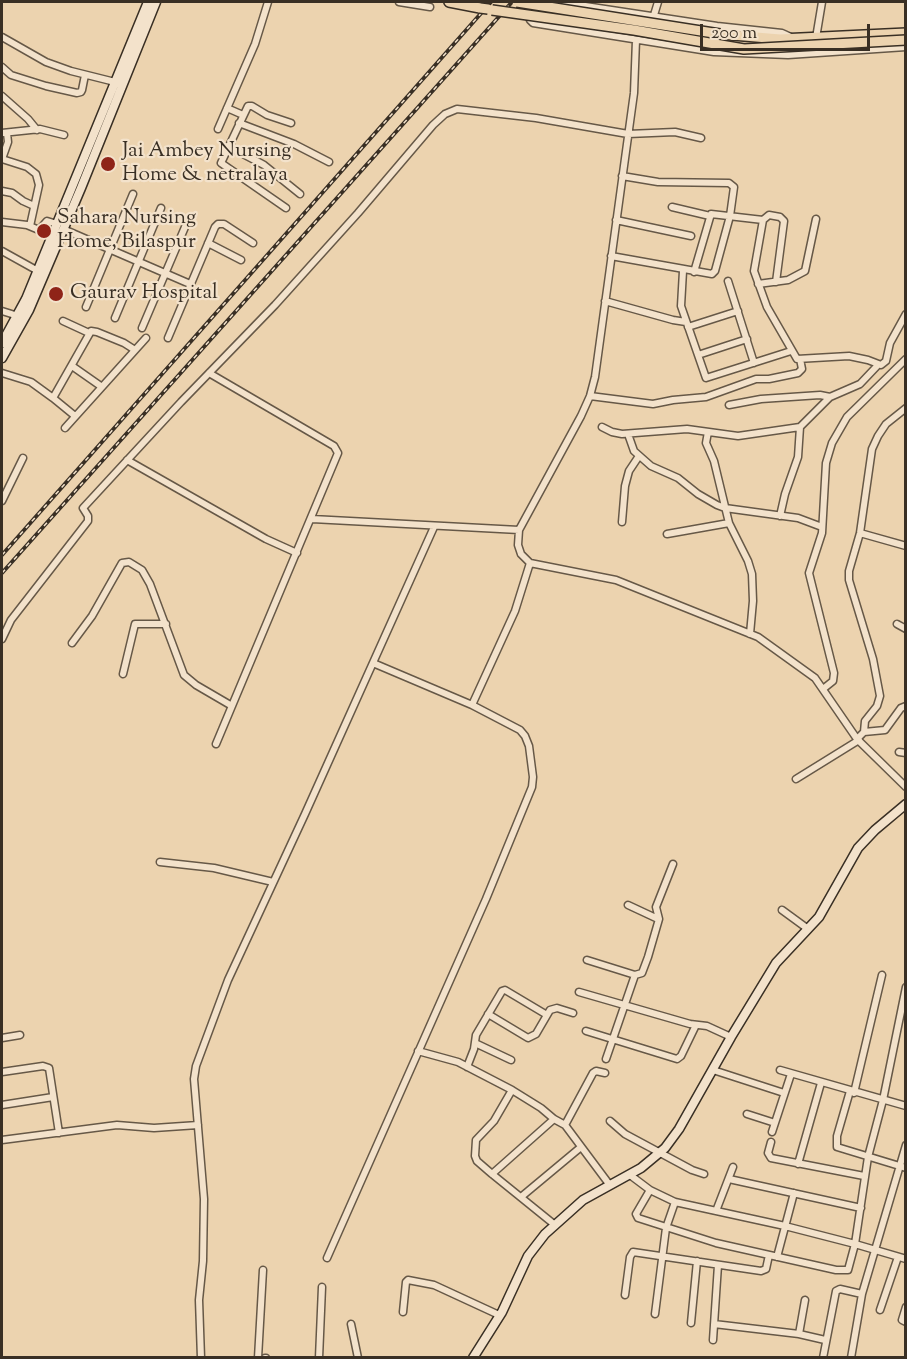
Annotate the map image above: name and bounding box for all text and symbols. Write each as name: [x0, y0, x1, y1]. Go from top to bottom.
scale bar: [703, 12, 872, 50]
text: 200 m: [711, 21, 757, 47]
place label: Jai Ambey Nursing Home & netralaya: [122, 139, 292, 189]
marker: Jai Ambey Nursing Home & netralaya: [99, 155, 117, 173]
place label: Sahara Nursing Home, Bilaspur: [57, 206, 196, 256]
marker: Sahara Nursing Home, Bilaspur: [35, 222, 53, 240]
place label: Gaurav Hospital: [70, 281, 218, 307]
marker: Gaurav Hospital: [47, 285, 65, 303]

